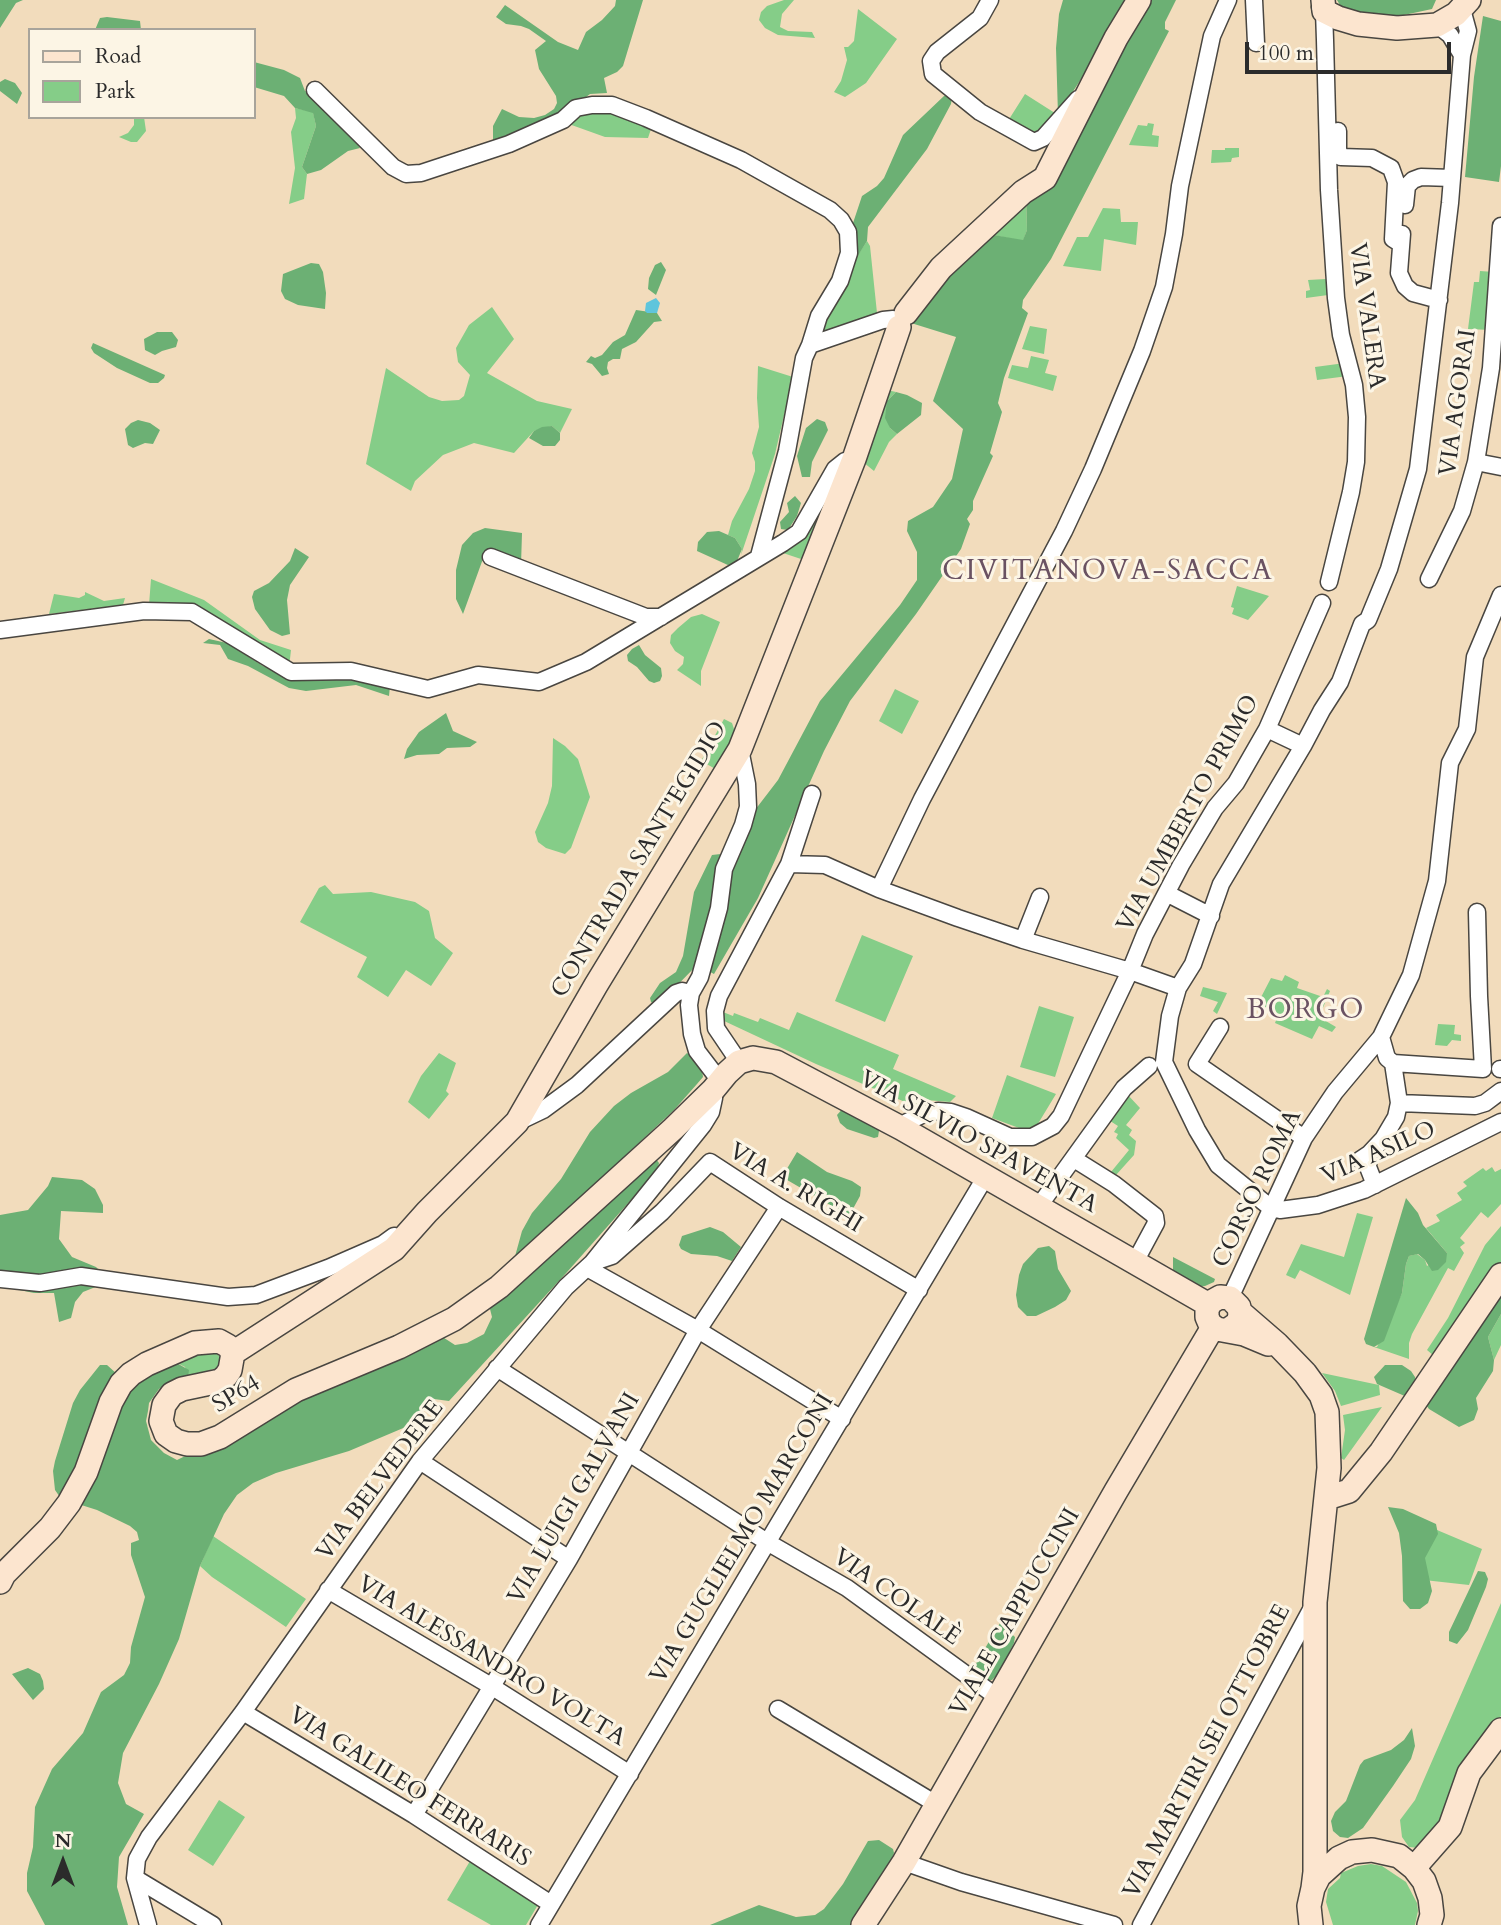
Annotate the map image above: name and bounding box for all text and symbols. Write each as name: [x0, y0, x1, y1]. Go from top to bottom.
legend: [28, 28, 256, 119]
scale bar: [1249, 28, 1456, 72]
text: 100 m: [1258, 39, 1314, 68]
text: Road: [95, 42, 141, 71]
text: Park: [95, 77, 135, 106]
street label: VIA VALERA: [1342, 241, 1390, 391]
street label: VIA AGORAI: [1434, 328, 1484, 478]
district label: CIVITANOVA-SACCA: [944, 556, 1272, 590]
street label: VIA UMBERTO PRIMO: [1112, 690, 1266, 938]
street label: CONTRADA SANT'EGIDIO: [546, 717, 734, 1003]
district label: BORGO: [1247, 995, 1365, 1029]
street label: VIA SILVIO SPAVENTA: [854, 1065, 1102, 1221]
street label: CORSO ROMA: [1207, 1105, 1309, 1273]
street label: VIA ASILO: [1317, 1116, 1441, 1192]
street label: VIA A. RIGHI: [723, 1138, 867, 1240]
street label: SP64: [208, 1370, 266, 1420]
street label: VIA LUIGI GALVANI: [503, 1388, 647, 1610]
street label: VIA GUGLIELMO MARCONI: [645, 1389, 841, 1689]
street label: VIA BELVEDERE: [311, 1395, 451, 1567]
street label: VIALE CAPPUCCINI: [945, 1504, 1087, 1722]
street label: VIA COLALÈ: [827, 1543, 965, 1653]
street label: VIA ALESSANDRO VOLTA: [351, 1570, 631, 1754]
street label: VIA MARTIRI SEI OTTOBRE: [1118, 1600, 1298, 1904]
street label: VIA GALILEO FERRARIS: [283, 1702, 535, 1874]
north arrow: [28, 1827, 98, 1897]
text: N: [55, 1828, 71, 1854]

